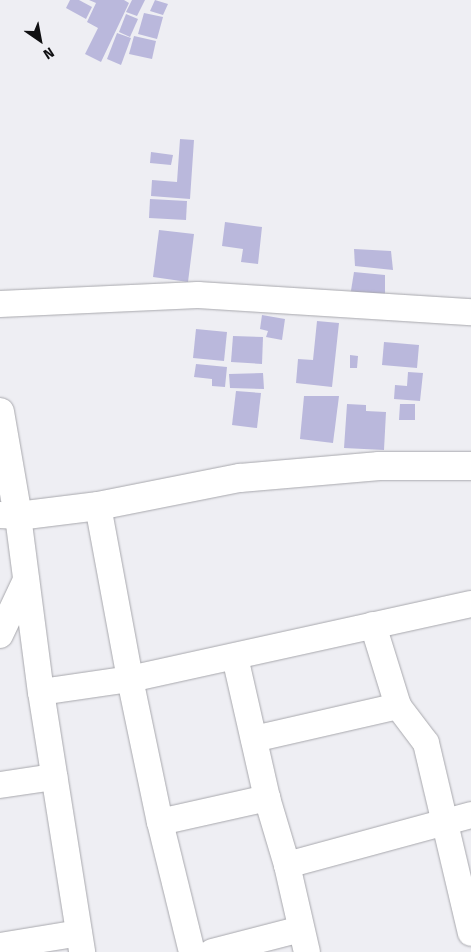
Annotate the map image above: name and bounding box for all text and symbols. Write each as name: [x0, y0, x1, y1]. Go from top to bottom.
north arrow: [15, 15, 65, 65]
text: N: [40, 43, 57, 63]

